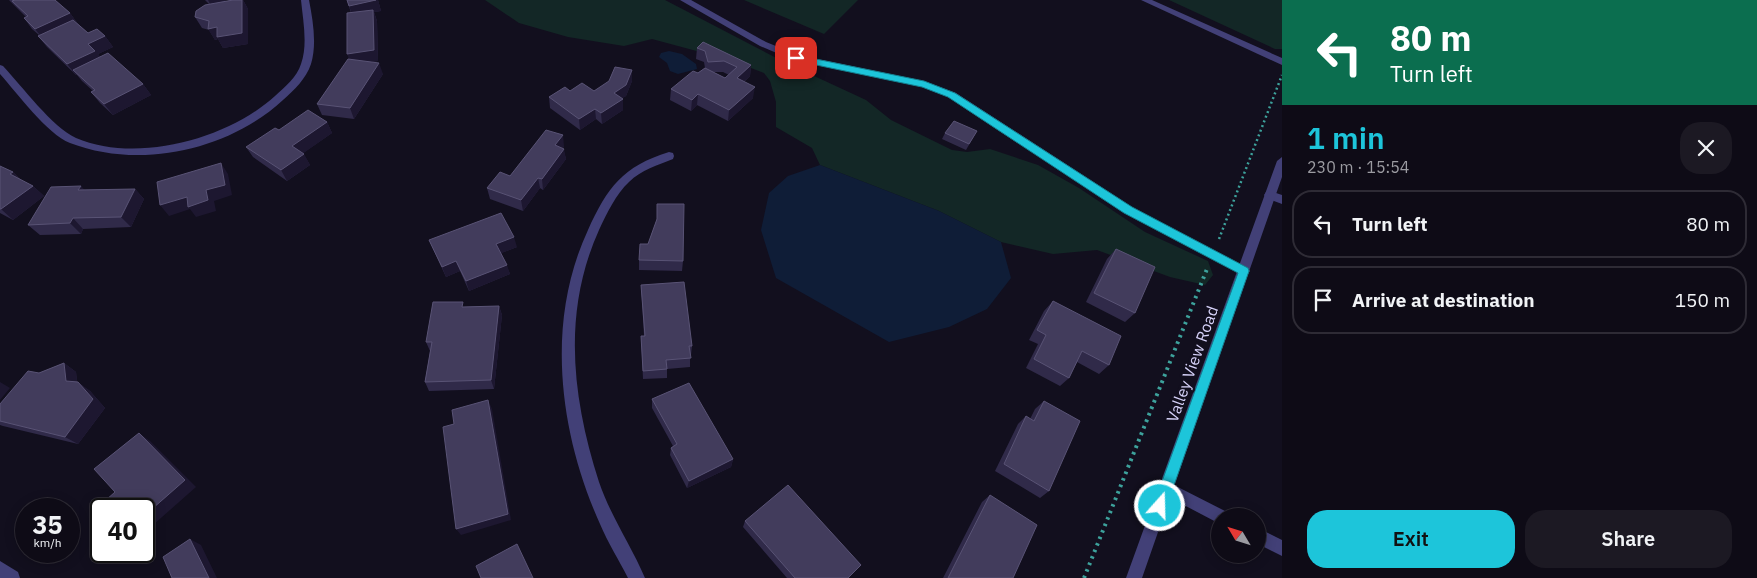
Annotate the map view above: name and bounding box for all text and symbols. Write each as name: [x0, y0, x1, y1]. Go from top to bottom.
text: 80 m: [1390, 15, 1472, 61]
icon: left: [1307, 20, 1372, 85]
pin: [775, 37, 817, 79]
icon: arrive: [782, 44, 810, 72]
text: Turn left: [1390, 59, 1473, 88]
text: 1 min: [1307, 118, 1385, 157]
button: close: [1680, 122, 1732, 174]
text: 230 m · 15:54: [1307, 157, 1409, 177]
icon: left: [1309, 210, 1337, 238]
text: Turn left: [1352, 212, 1428, 236]
text: 80 m: [1686, 212, 1730, 236]
icon: arrive: [1309, 286, 1337, 314]
text: Arrive at destination: [1352, 288, 1535, 312]
text: 150 m: [1675, 288, 1730, 312]
street label: Valley View Road: [1162, 303, 1222, 425]
position arrow: [1133, 479, 1185, 531]
speed limit sign: 40: [90, 498, 155, 563]
text: 35: [32, 508, 63, 541]
north arrow: [1211, 508, 1266, 562]
map controls: [1211, 508, 1266, 563]
button: Exit: [1307, 510, 1515, 568]
button: Share: [1525, 510, 1732, 568]
text: km/h: [33, 535, 62, 550]

